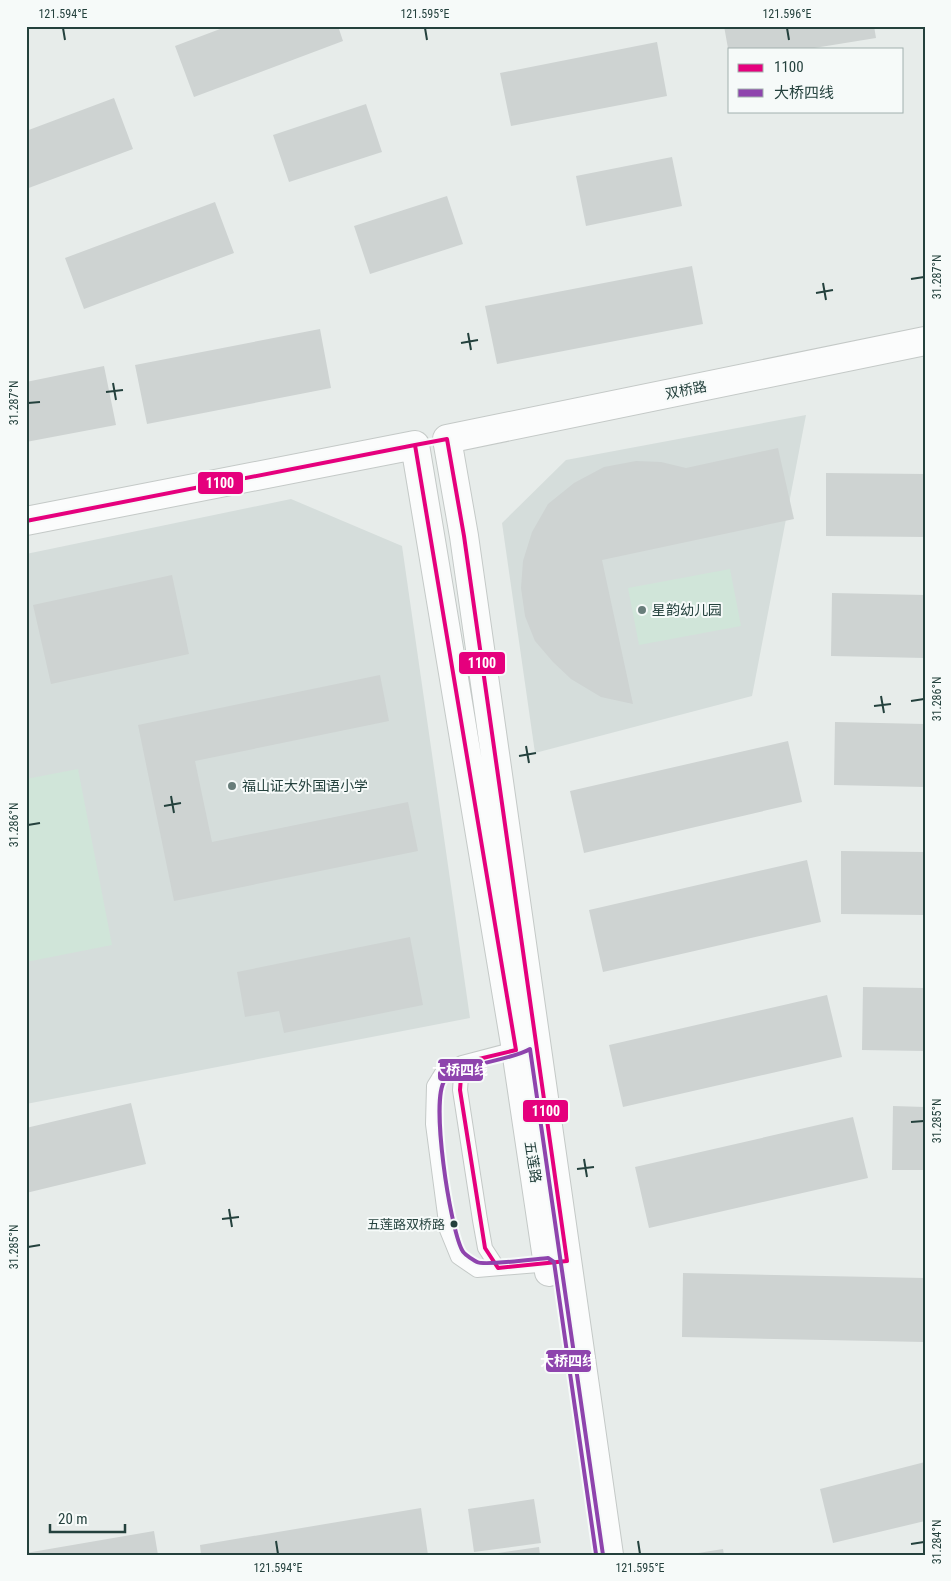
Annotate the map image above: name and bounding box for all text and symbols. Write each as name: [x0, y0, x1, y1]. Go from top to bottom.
text: 121.594°E: [38, 7, 88, 21]
text: 121.595°E: [400, 7, 450, 21]
text: 121.596°E: [762, 7, 812, 21]
legend: [728, 48, 904, 112]
text: 1100: [774, 58, 804, 76]
text: 大桥四线: [774, 84, 834, 102]
text: 31.287°N: [930, 255, 944, 299]
street label: 双桥路: [664, 378, 708, 402]
text: 31.287°N: [7, 381, 21, 425]
line badge: 1100: [197, 471, 244, 495]
text: 1100: [206, 475, 234, 491]
place label: 星韵幼儿园: [652, 602, 722, 618]
marker: 星韵幼儿园: [636, 604, 648, 616]
line badge: 1100: [458, 651, 506, 675]
text: 1100: [468, 655, 496, 671]
text: 31.286°N: [930, 677, 944, 721]
place label: 福山证大外国语小学: [242, 778, 368, 794]
marker: 福山证大外国语小学: [226, 780, 238, 792]
text: 31.286°N: [7, 803, 21, 847]
line badge: 大桥四线: [437, 1058, 484, 1082]
text: 大桥四线: [432, 1062, 488, 1078]
line badge: 1100: [522, 1099, 569, 1123]
text: 31.285°N: [930, 1099, 944, 1143]
text: 1100: [532, 1103, 560, 1119]
street label: 五莲路: [522, 1140, 544, 1184]
place label: 五莲路双桥路: [367, 1217, 445, 1232]
marker: 五莲路双桥路: [449, 1219, 459, 1229]
text: 31.285°N: [7, 1225, 21, 1269]
line badge: 大桥四线: [545, 1349, 592, 1373]
text: 大桥四线: [540, 1353, 596, 1369]
scale bar: [50, 1501, 125, 1533]
text: 20 m: [58, 1510, 88, 1528]
text: 31.284°N: [930, 1520, 944, 1564]
text: 121.594°E: [253, 1561, 303, 1575]
text: 121.595°E: [615, 1561, 665, 1575]

